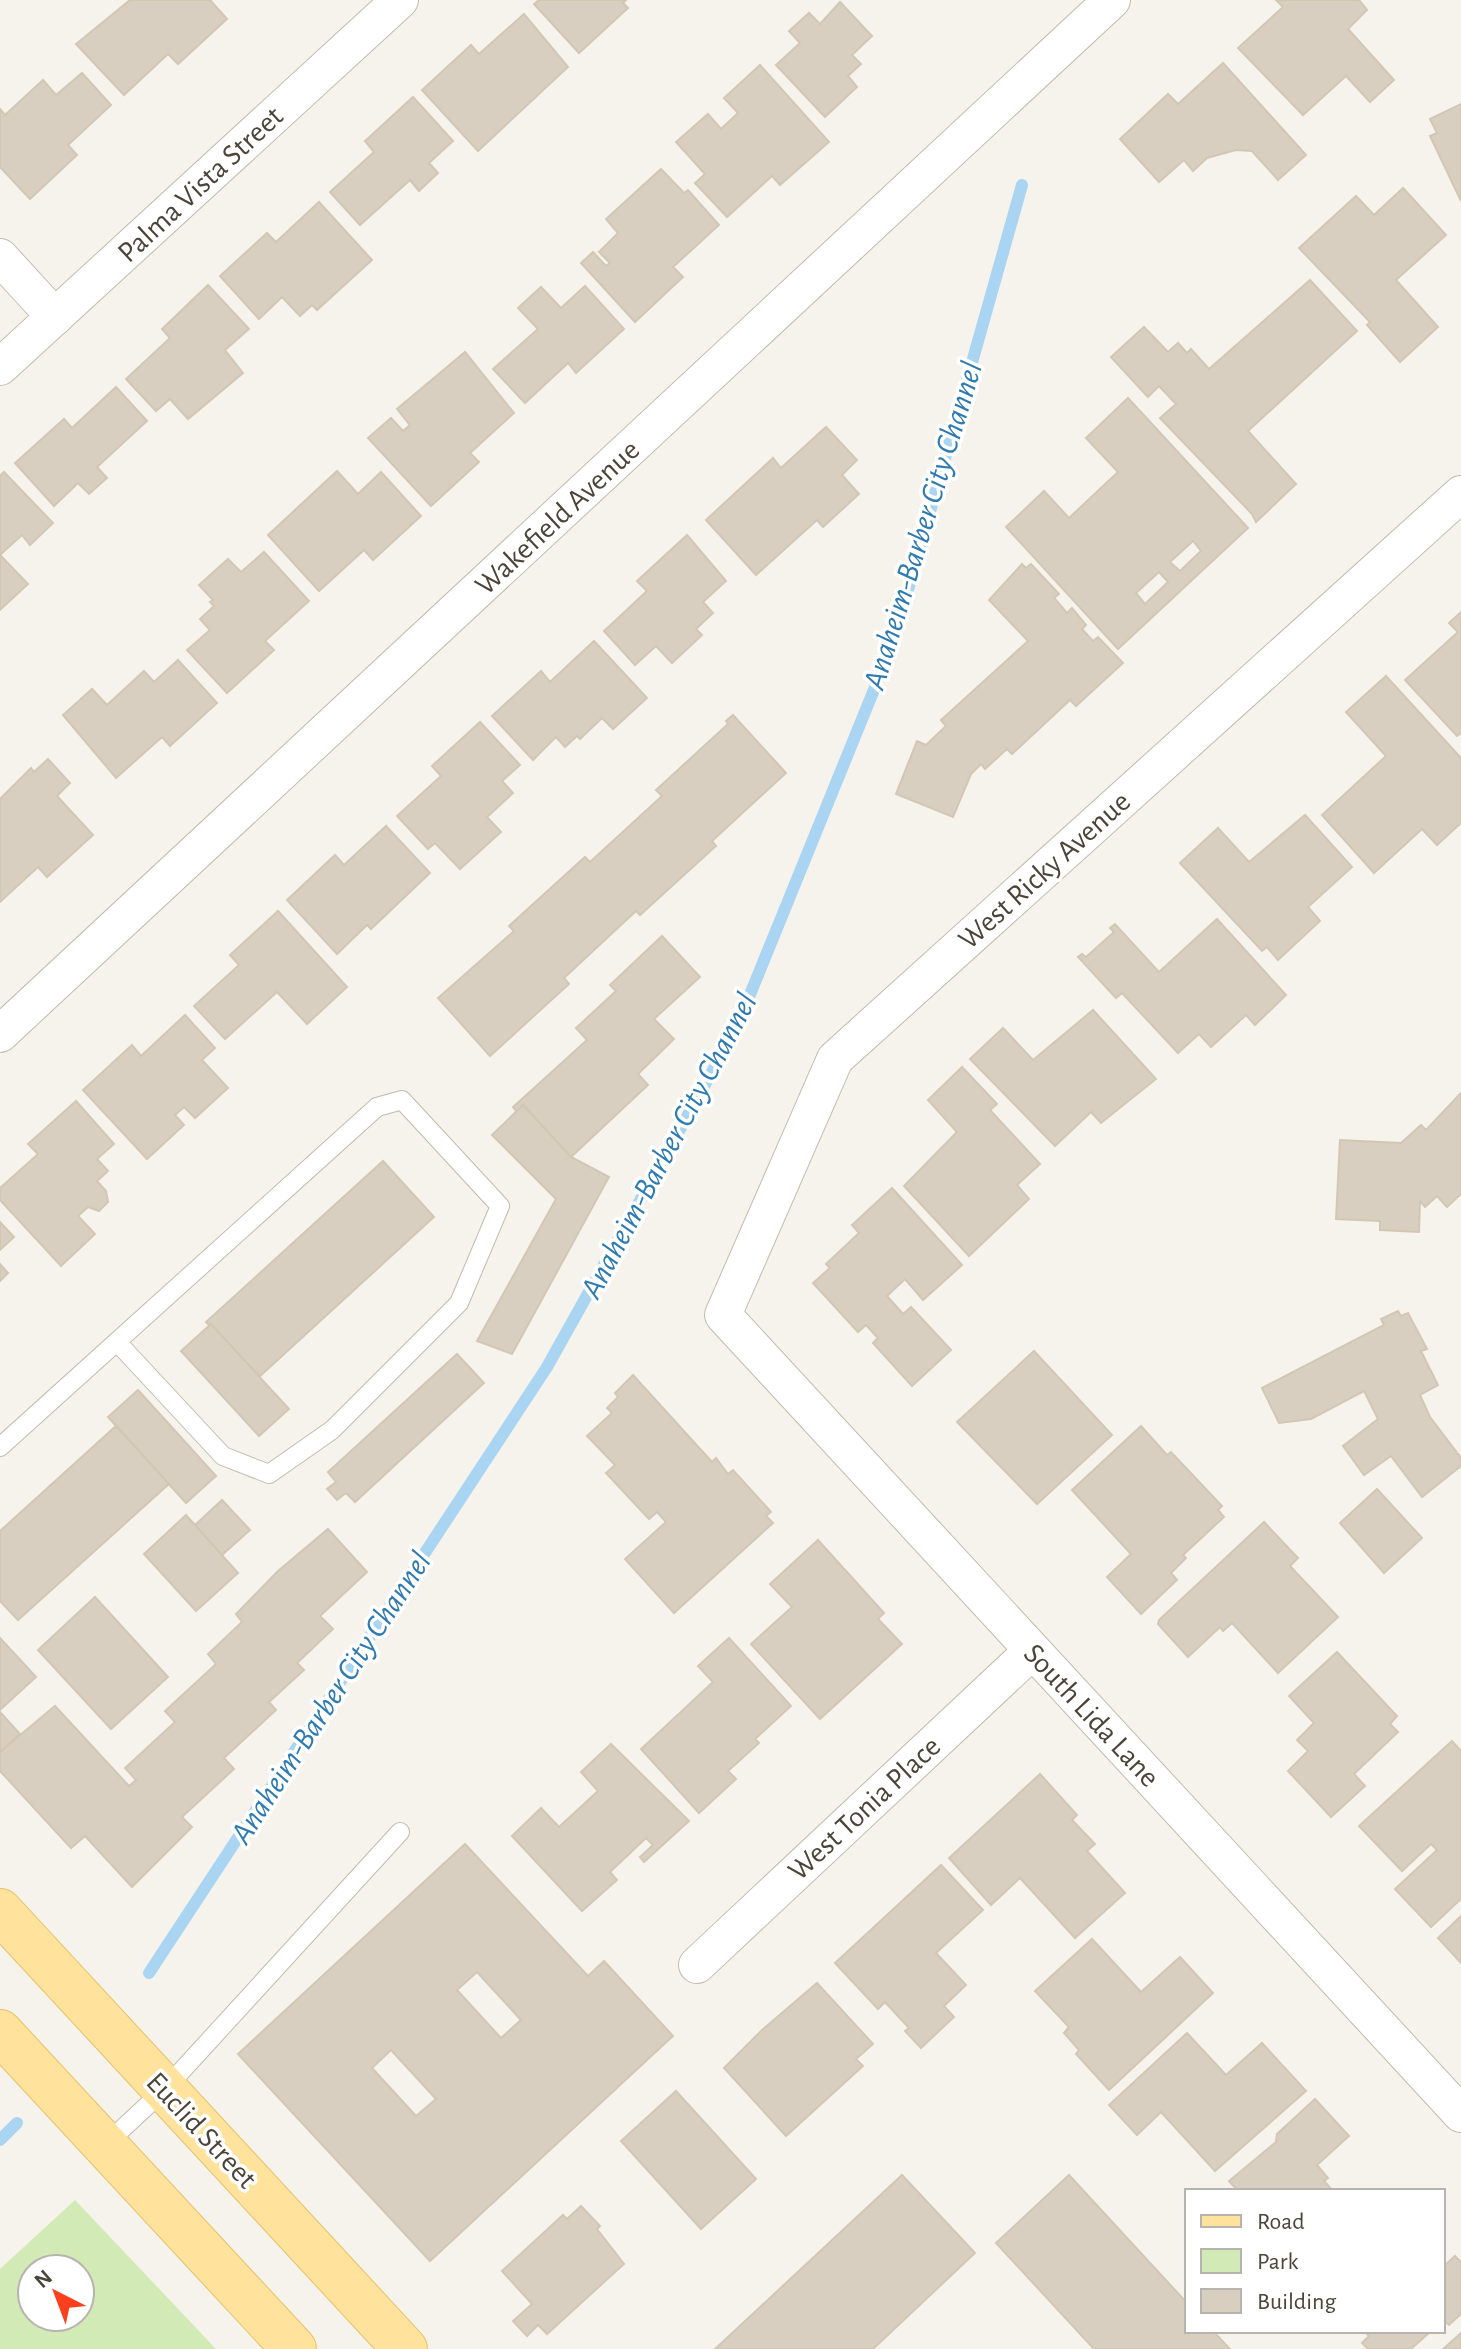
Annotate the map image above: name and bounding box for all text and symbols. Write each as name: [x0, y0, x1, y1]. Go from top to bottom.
street label: Palma Vista Street: [112, 101, 289, 268]
water label: Anaheim-Barber City Channel: [858, 358, 988, 694]
street label: Wakefield Avenue: [470, 435, 645, 601]
street label: West Ricky Avenue: [953, 786, 1136, 955]
water label: Anaheim-Barber City Channel: [574, 987, 763, 1304]
water label: Anaheim-Barber City Channel: [224, 1546, 437, 1850]
street label: South Lida Lane: [1018, 1638, 1165, 1793]
street label: West Tonia Place: [783, 1731, 947, 1886]
street label: Euclid Street: [140, 2067, 262, 2195]
legend: [1185, 2189, 1445, 2333]
text: Road: [1257, 2210, 1305, 2234]
text: Park: [1257, 2250, 1298, 2274]
north arrow: [16, 2253, 96, 2333]
text: N: [30, 2266, 56, 2292]
text: Building: [1257, 2290, 1336, 2314]

